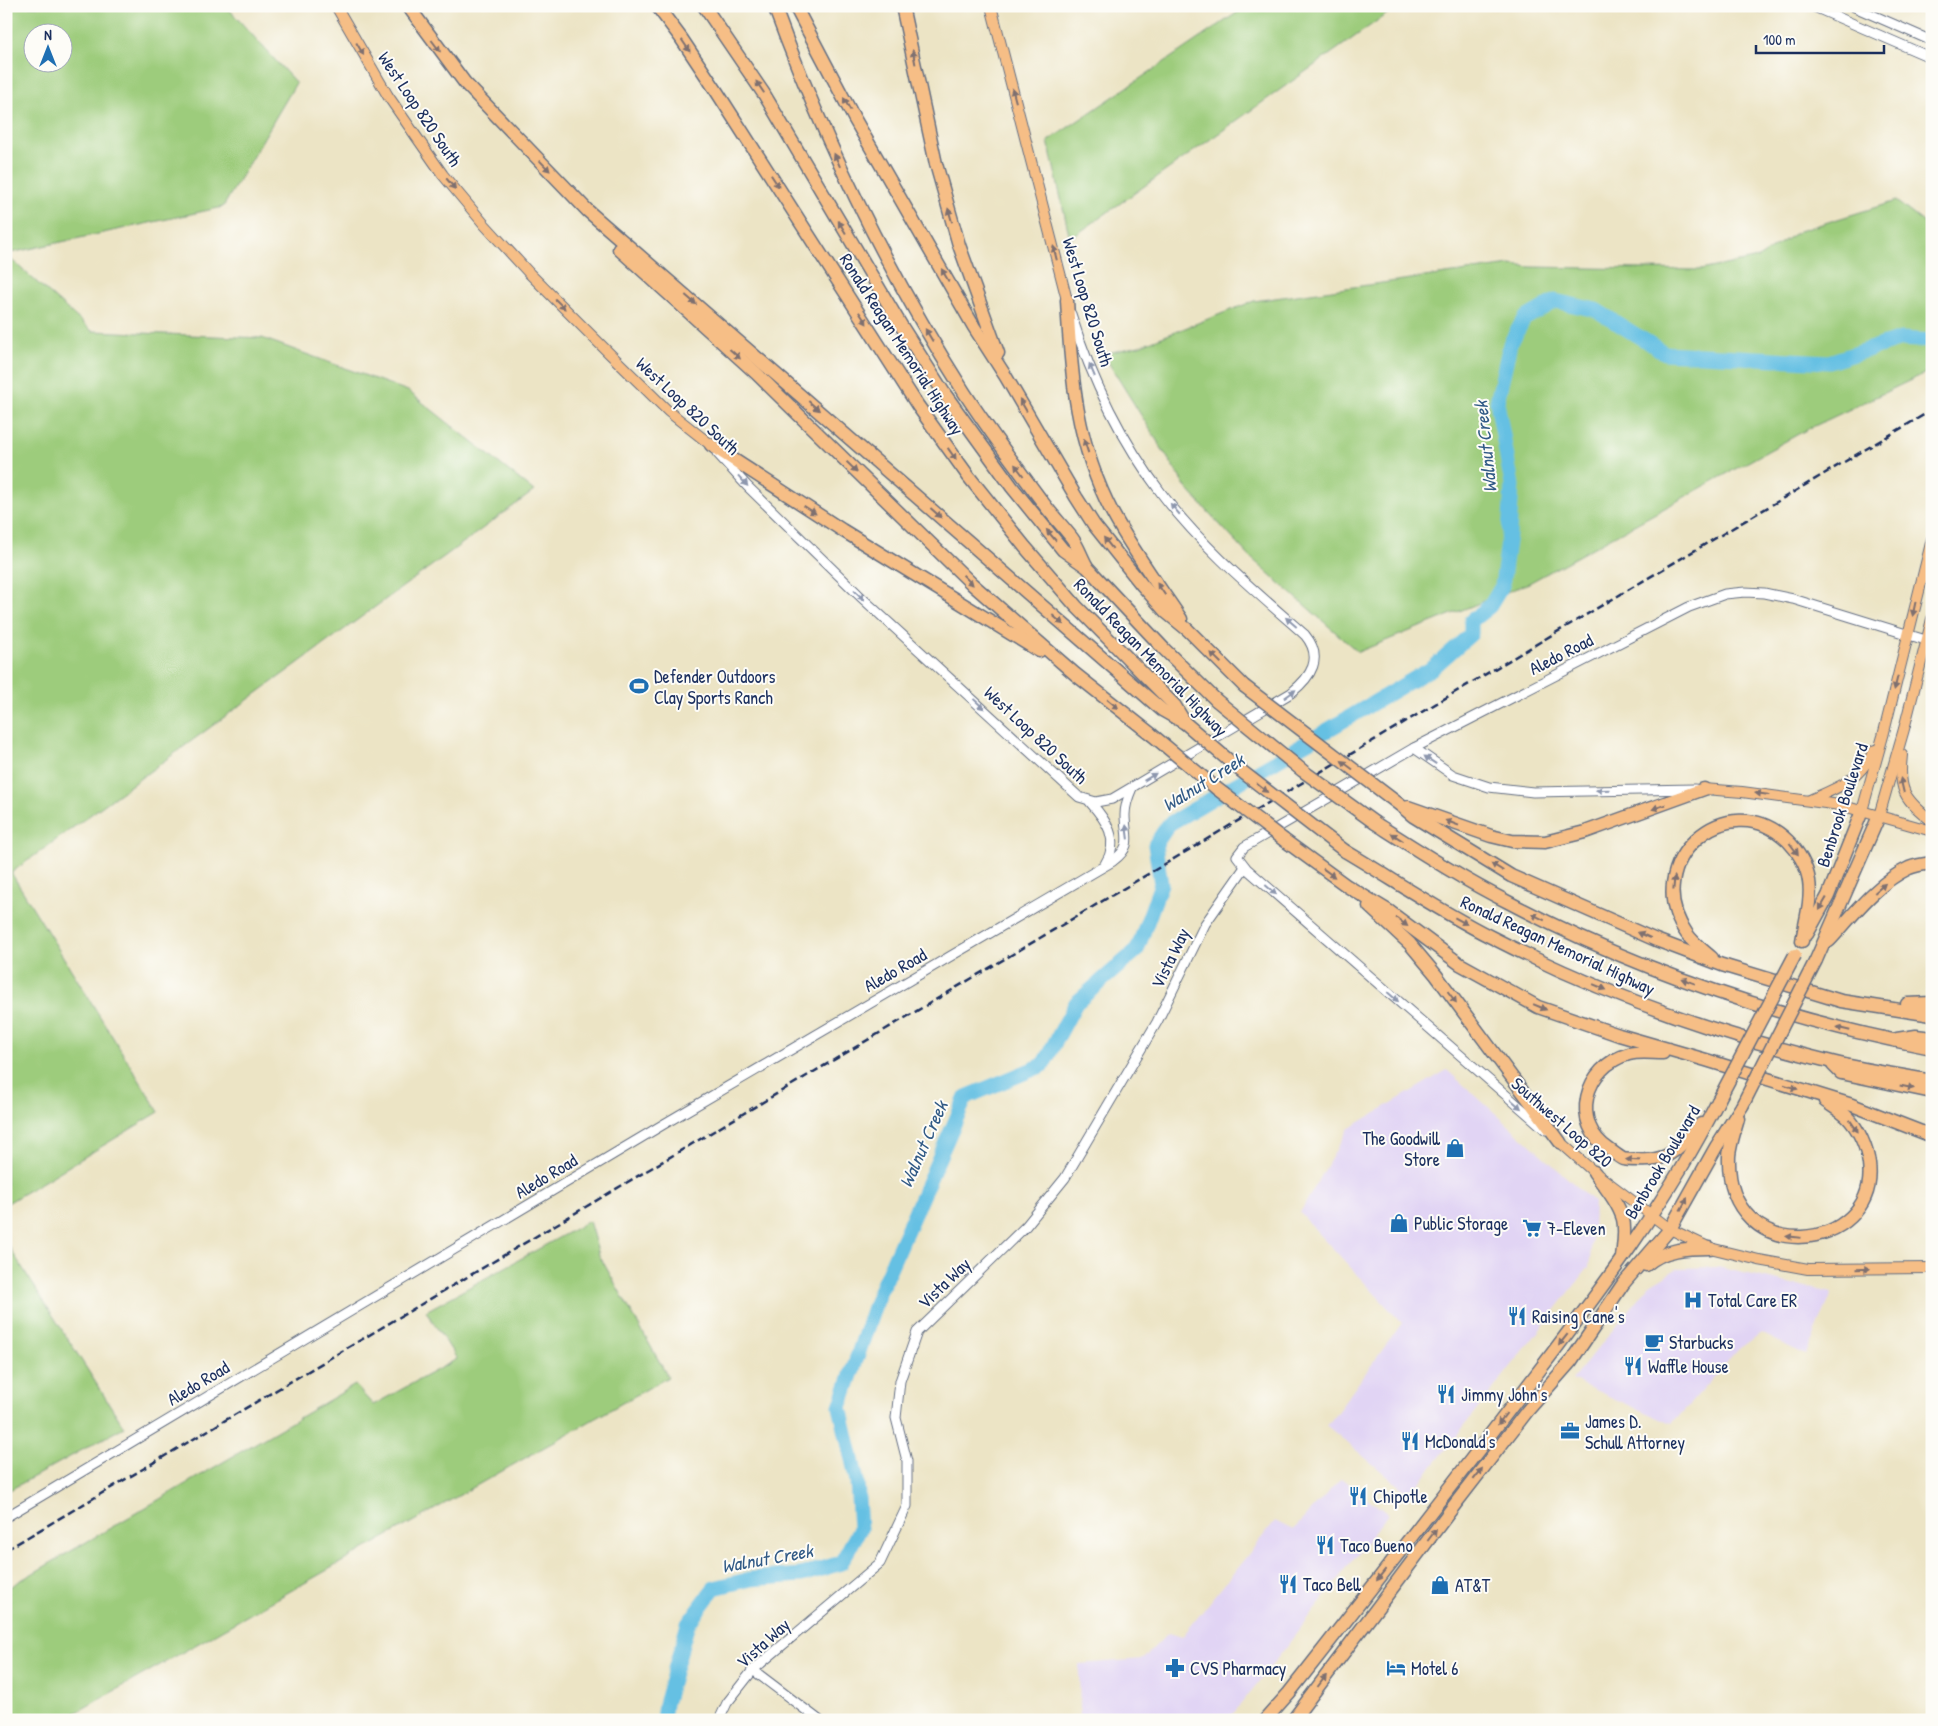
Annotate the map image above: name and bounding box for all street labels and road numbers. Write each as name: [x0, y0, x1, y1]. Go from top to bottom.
street label: West Loop 820 South: [372, 47, 468, 172]
street label: West Loop 820 South: [1057, 235, 1120, 370]
street label: Ronald Reagan Memorial Highway: [834, 248, 970, 440]
street label: West Loop 820 South: [631, 351, 746, 461]
street label: Ronald Reagan Memorial Highway: [1068, 572, 1234, 742]
street label: Aledo Road: [1525, 627, 1597, 681]
street label: West Loop 820 South: [979, 680, 1094, 790]
street label: Benbrook Boulevard: [1810, 740, 1874, 870]
street label: Ronald Reagan Memorial Highway: [1457, 889, 1660, 1001]
street label: Vista Way: [1145, 923, 1195, 992]
street label: Aledo Road: [859, 942, 931, 998]
street label: Southwest Loop 820: [1506, 1071, 1618, 1173]
street label: Benbrook Boulevard: [1618, 1100, 1706, 1224]
street label: Aledo Road: [510, 1148, 582, 1204]
street label: Vista Way: [912, 1251, 976, 1314]
street label: Aledo Road: [162, 1355, 234, 1411]
street label: Vista Way: [731, 1612, 796, 1674]

